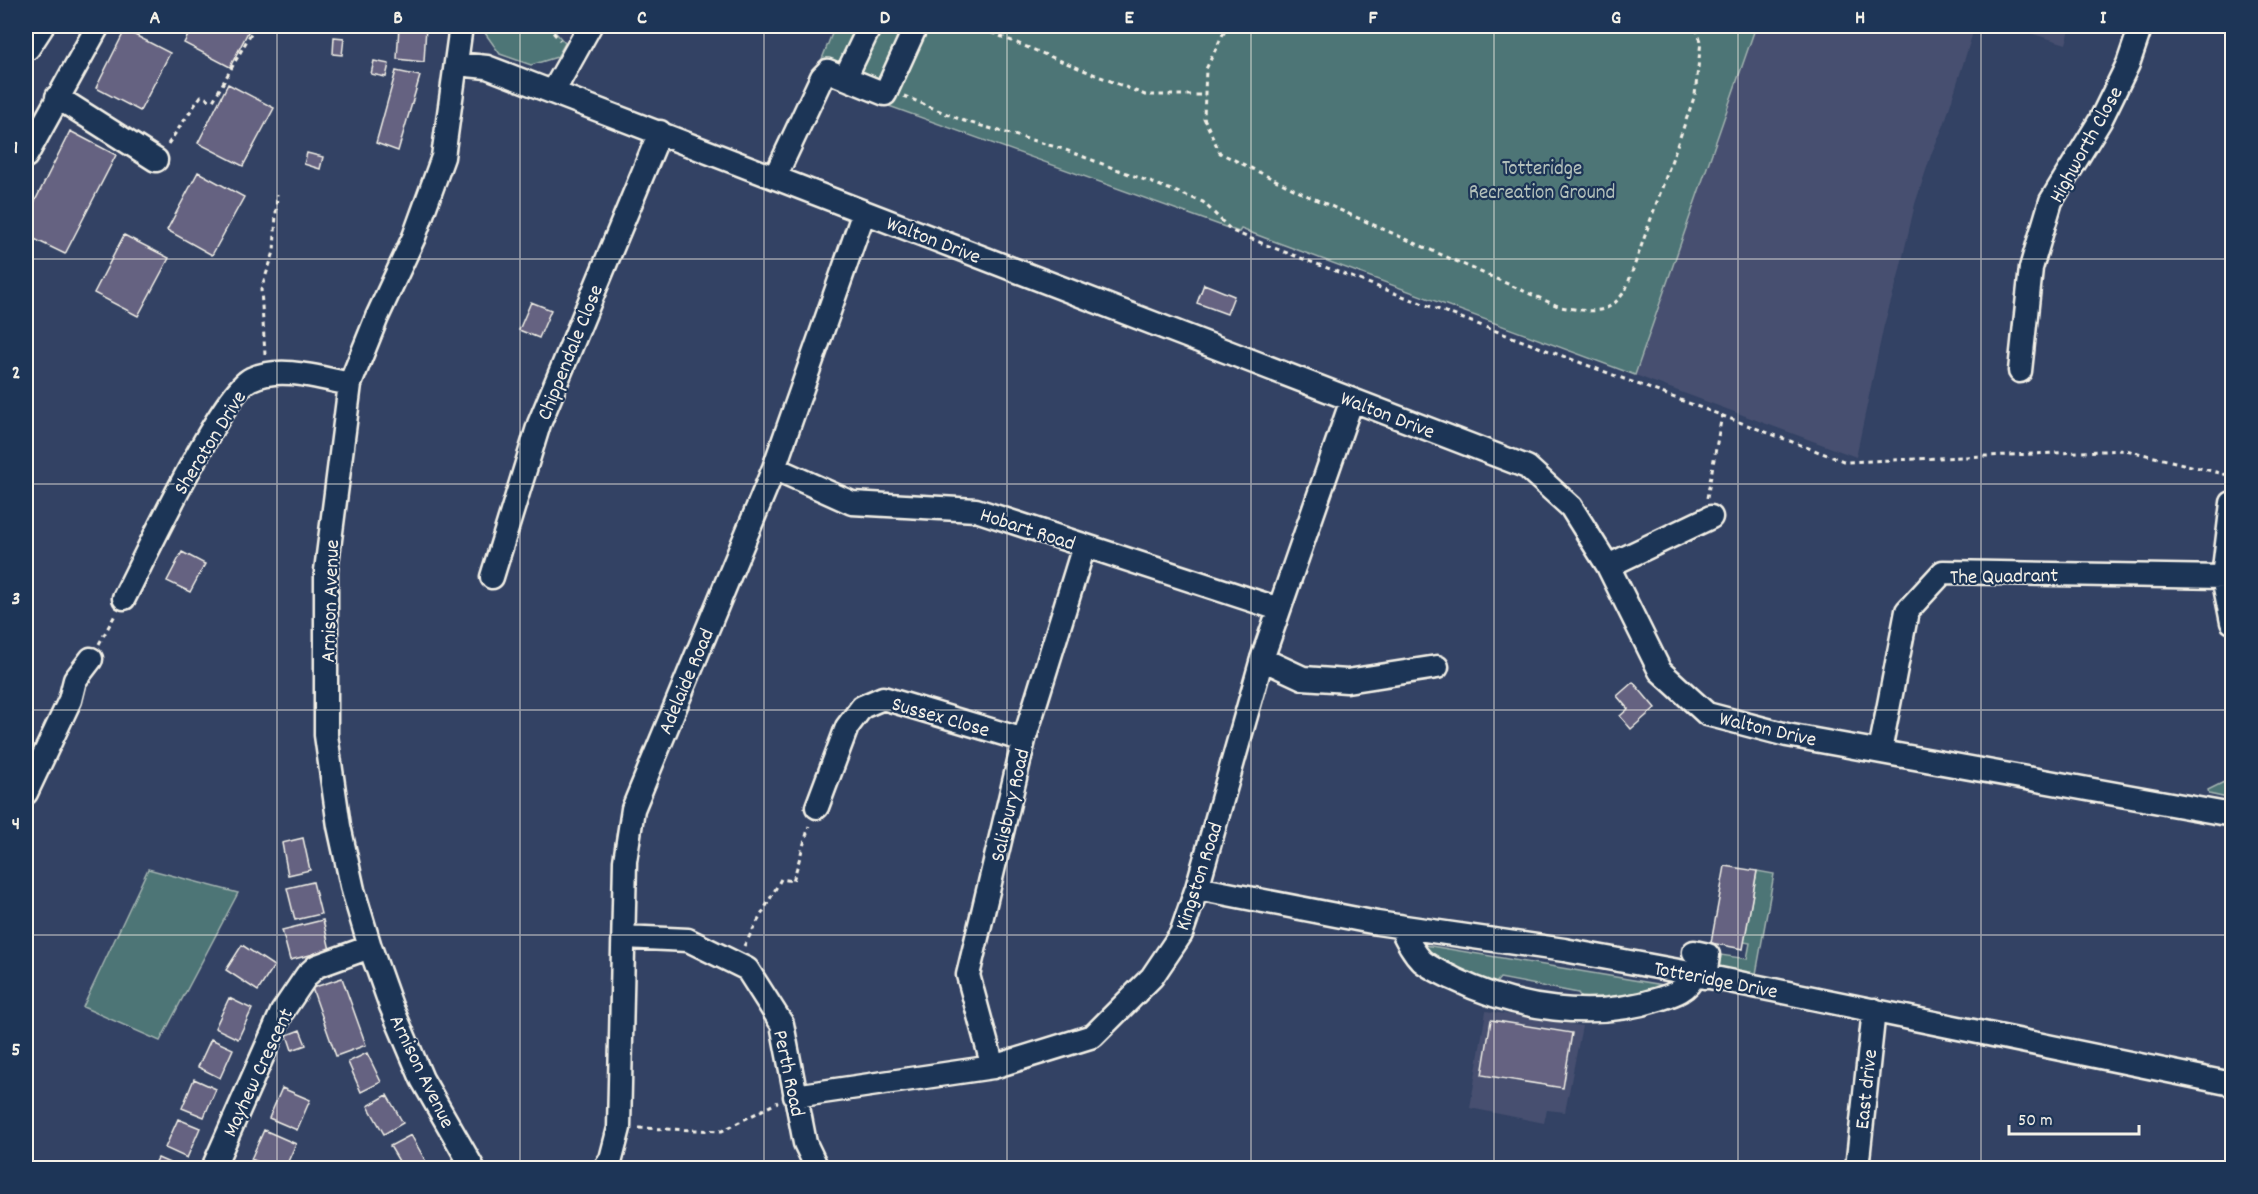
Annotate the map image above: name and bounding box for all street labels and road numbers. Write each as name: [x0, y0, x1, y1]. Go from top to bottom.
street label: Highworth Close: [2043, 82, 2132, 209]
street label: Walton Drive: [881, 210, 985, 274]
street label: Chippendale Close: [531, 281, 613, 425]
street label: Walton Drive: [1335, 385, 1439, 449]
street label: Sheraton Drive: [168, 386, 255, 502]
street label: Hobart Road: [976, 501, 1079, 560]
street label: Arnison Avenue: [315, 539, 349, 663]
street label: The Quadrant: [1950, 562, 2059, 594]
street label: Adelaide Road: [652, 625, 724, 740]
street label: Sussex Close: [888, 691, 993, 747]
street label: Walton Drive: [1716, 705, 1819, 757]
street label: Salisbury Road: [984, 746, 1040, 865]
street label: Kingston Road: [1169, 819, 1232, 935]
street label: Totteridge Drive: [1651, 955, 1780, 1009]
street label: Mayhew Crescent: [217, 1004, 303, 1143]
street label: Arnison Avenue: [380, 1010, 461, 1134]
street label: Perth Road: [763, 1027, 811, 1120]
street label: East drive: [1849, 1048, 1887, 1131]

